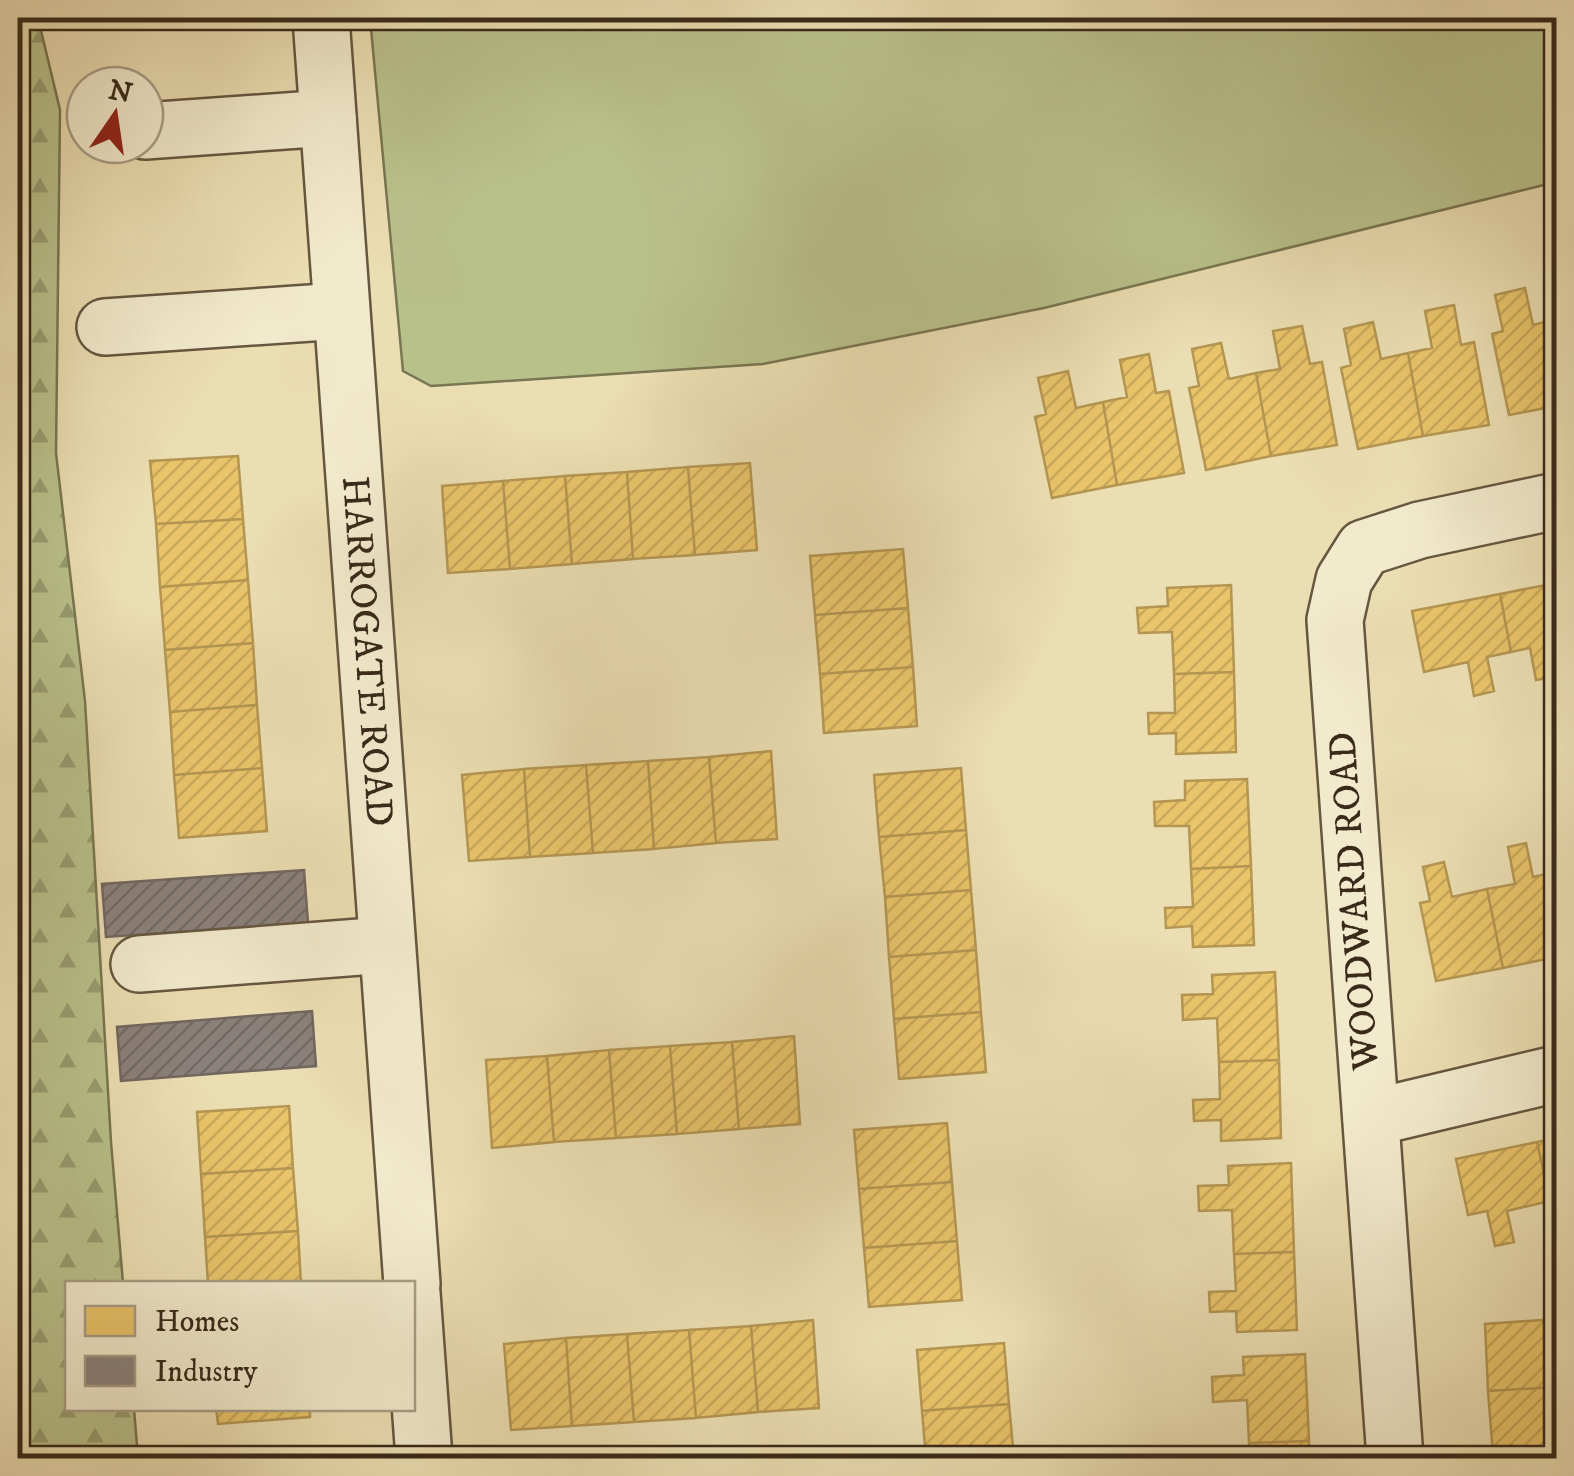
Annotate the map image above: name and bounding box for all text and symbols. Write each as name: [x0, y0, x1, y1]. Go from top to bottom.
north arrow: [65, 65, 165, 165]
text: N: [105, 72, 135, 112]
street label: HARROGATE ROAD: [330, 475, 403, 828]
street label: WOODWARD ROAD: [1319, 730, 1391, 1073]
legend: [65, 1281, 415, 1411]
text: Homes: [155, 1304, 239, 1341]
text: Industry: [155, 1354, 258, 1391]

